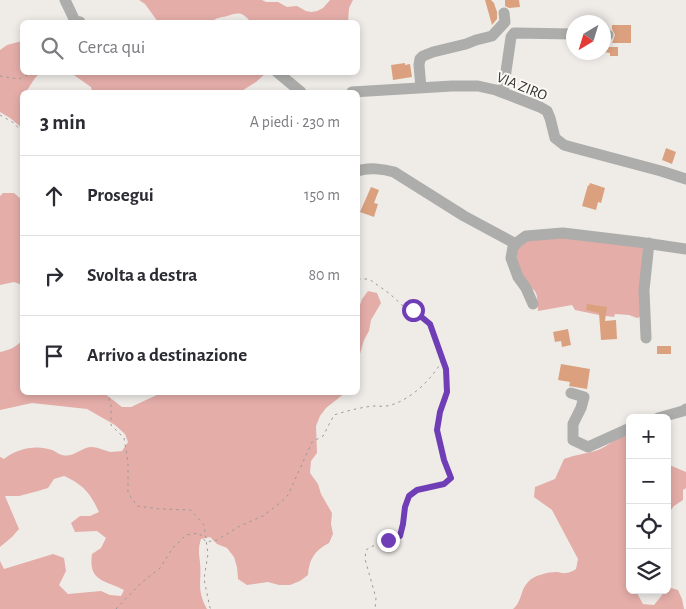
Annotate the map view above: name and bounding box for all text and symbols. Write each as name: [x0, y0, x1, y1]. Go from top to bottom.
north arrow: [566, 15, 611, 60]
search box: [20, 20, 360, 75]
icon: search: [38, 34, 66, 62]
text: Cerca qui: [78, 38, 145, 57]
street label: VIA ZIRO: [494, 70, 549, 103]
text: 3 min: [40, 112, 86, 133]
text: A piedi · 230 m: [250, 114, 340, 130]
icon: ahead: [40, 182, 68, 210]
text: Prosegui: [87, 186, 154, 205]
text: 150 m: [304, 187, 340, 203]
icon: right: [40, 262, 68, 290]
text: Svolta a destra: [87, 266, 197, 285]
text: 80 m: [309, 267, 340, 283]
route start: [402, 299, 425, 322]
icon: arrive: [40, 342, 68, 370]
text: Arrivo a destinazione: [87, 346, 247, 365]
map controls: [626, 414, 671, 594]
button: +: [626, 414, 671, 459]
button: −: [626, 459, 671, 504]
button: locate: [626, 504, 671, 549]
route end: [377, 529, 400, 552]
button: layers: [626, 549, 671, 594]

